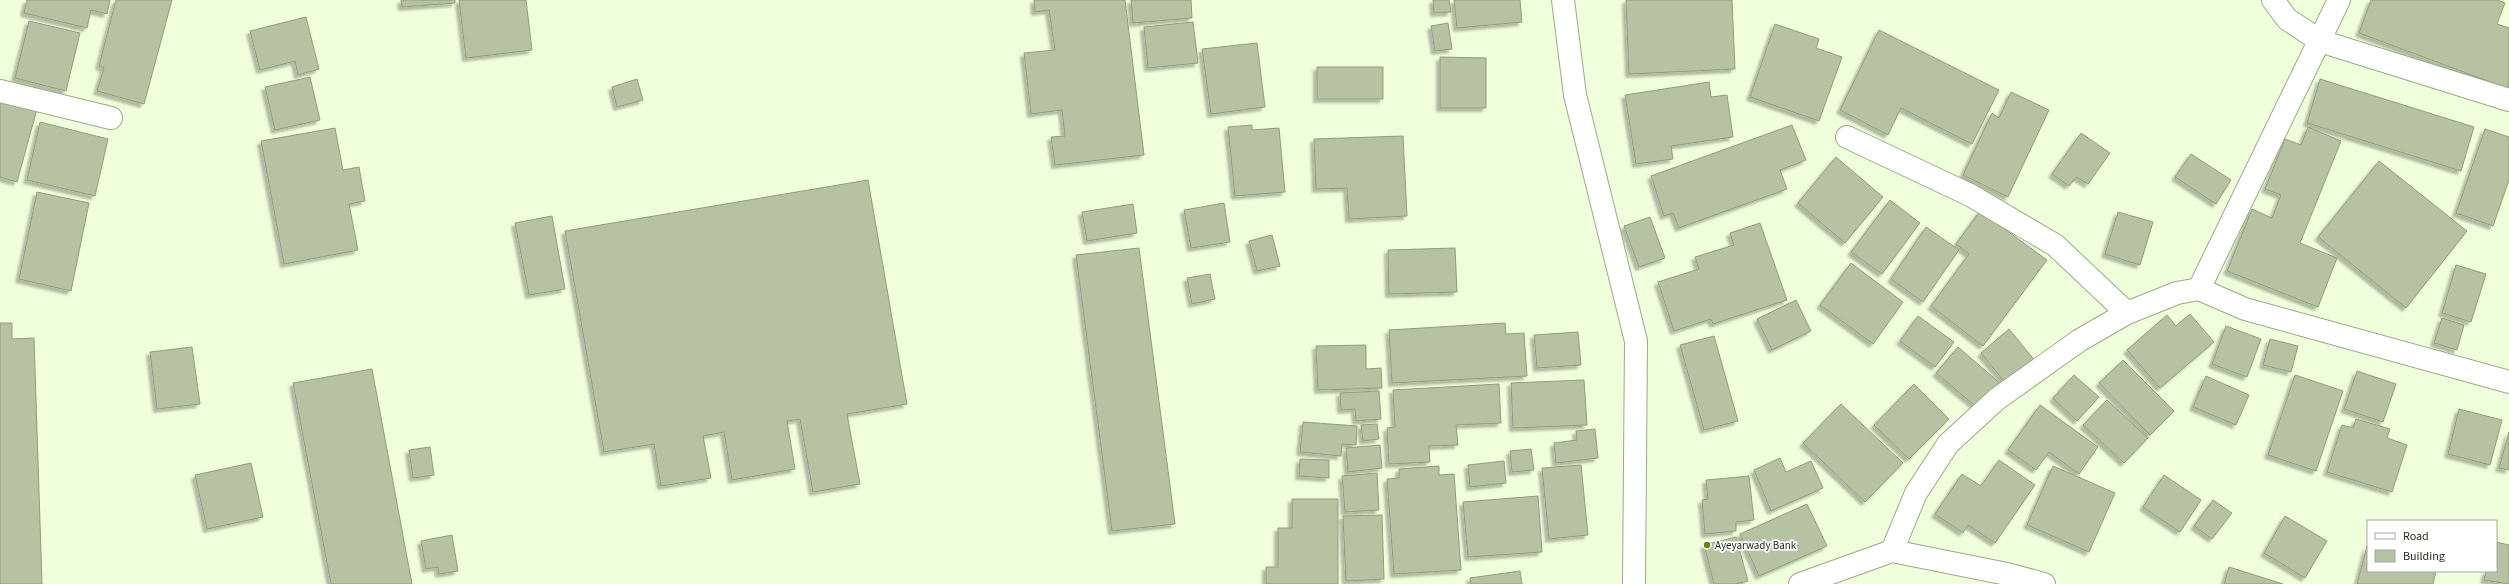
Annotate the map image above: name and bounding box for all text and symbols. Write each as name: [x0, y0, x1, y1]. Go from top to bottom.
legend: [2367, 520, 2497, 572]
text: Road: [2403, 528, 2429, 545]
place label: Ayeyarwady Bank: [1715, 538, 1797, 553]
marker: Ayeyarwady Bank: [1702, 540, 1712, 550]
text: Building: [2403, 548, 2445, 565]

